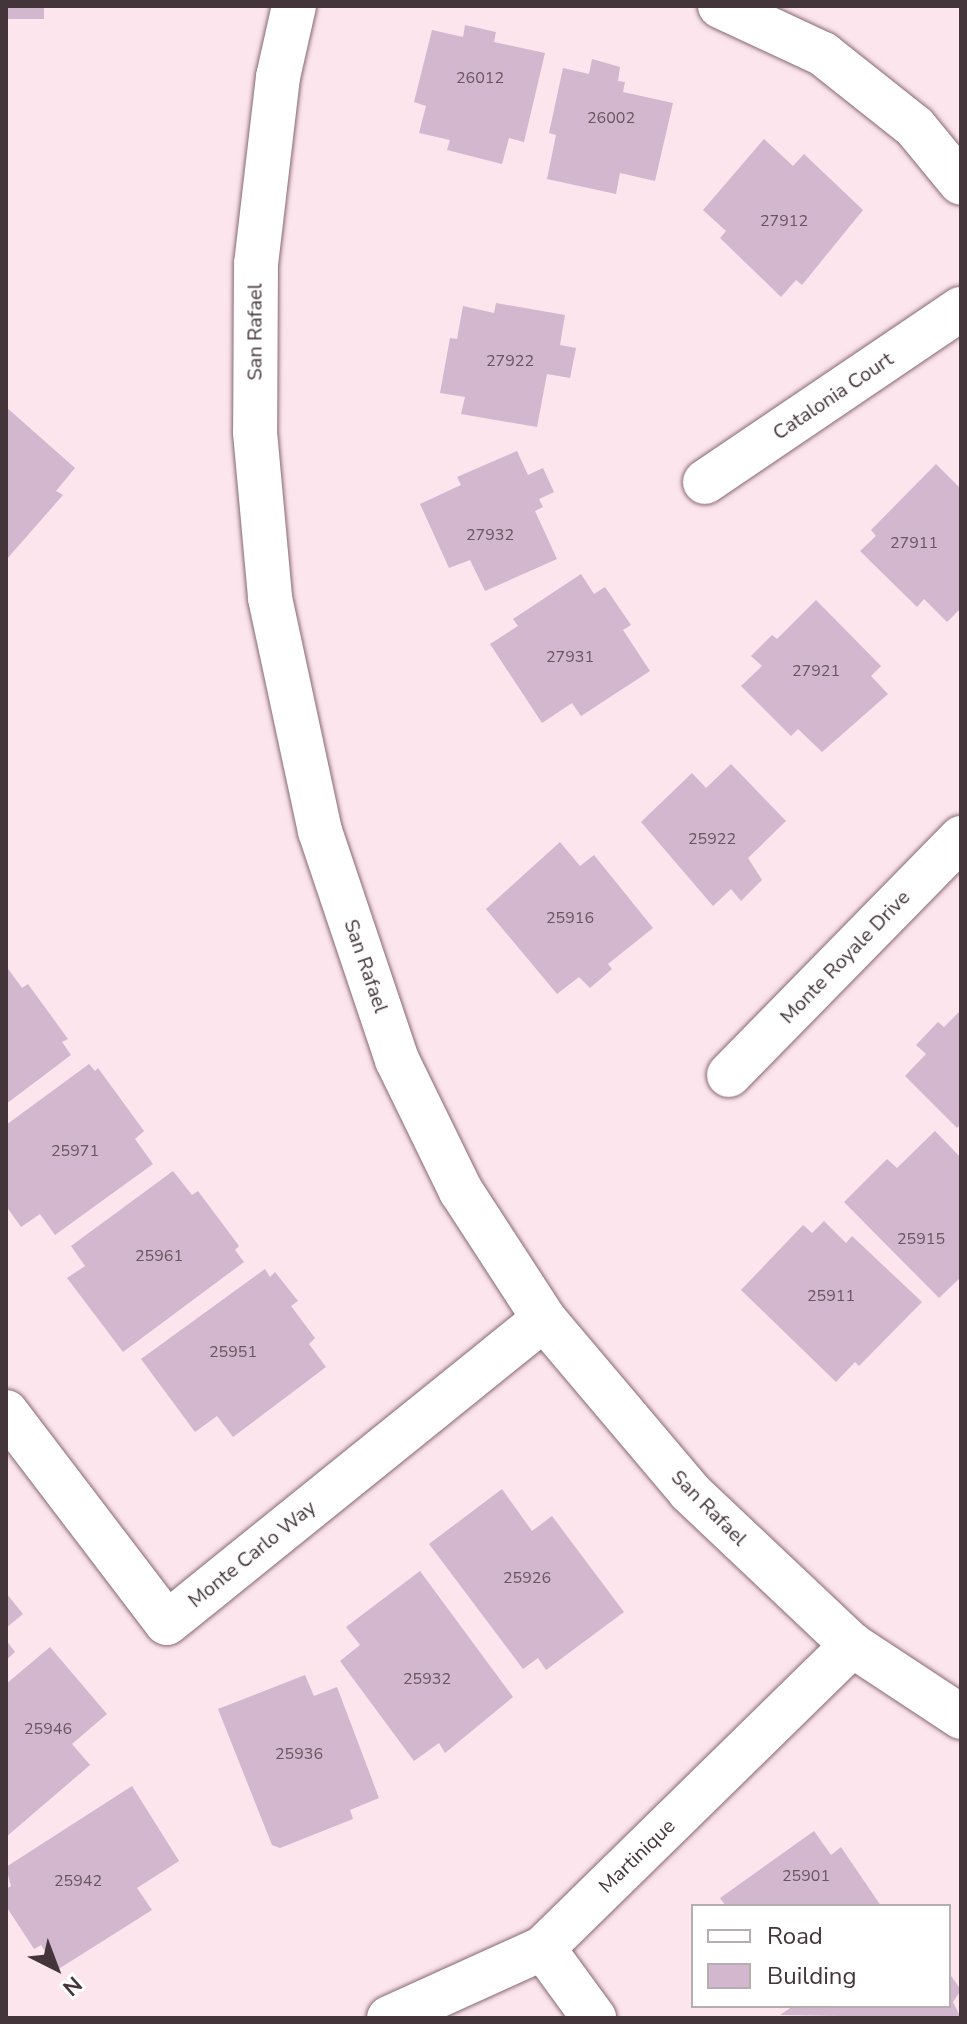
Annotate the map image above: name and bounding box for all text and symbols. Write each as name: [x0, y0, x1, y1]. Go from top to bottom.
house number: 26012: [456, 68, 504, 88]
house number: 26002: [587, 108, 635, 128]
house number: 27912: [760, 211, 808, 231]
street label: San Rafael: [243, 283, 267, 381]
street label: Catalonia Court: [768, 347, 898, 445]
house number: 27922: [486, 351, 534, 371]
house number: 27932: [466, 525, 514, 545]
house number: 27911: [890, 533, 938, 553]
house number: 27931: [546, 647, 594, 667]
house number: 27921: [792, 661, 840, 681]
house number: 25922: [688, 829, 736, 849]
street label: Monte Royale Drive: [775, 885, 915, 1029]
house number: 25916: [546, 908, 594, 928]
street label: San Rafael: [339, 916, 393, 1016]
house number: 25971: [51, 1141, 99, 1161]
house number: 25915: [897, 1229, 945, 1249]
house number: 25961: [135, 1246, 183, 1266]
house number: 25911: [807, 1286, 855, 1306]
house number: 25951: [209, 1342, 257, 1362]
street label: San Rafael: [666, 1465, 752, 1551]
street label: Monte Carlo Way: [183, 1495, 321, 1613]
house number: 25926: [503, 1568, 551, 1588]
house number: 25932: [403, 1669, 451, 1689]
house number: 25946: [24, 1719, 72, 1739]
house number: 25936: [275, 1744, 323, 1764]
street label: Martinique: [594, 1814, 680, 1898]
house number: 25901: [782, 1866, 830, 1886]
house number: 25942: [54, 1871, 102, 1891]
legend: [691, 1904, 951, 2008]
text: Road: [767, 1920, 823, 1952]
north arrow: [16, 1928, 96, 2008]
text: Building: [767, 1960, 857, 1992]
text: N: [56, 1969, 88, 2002]

